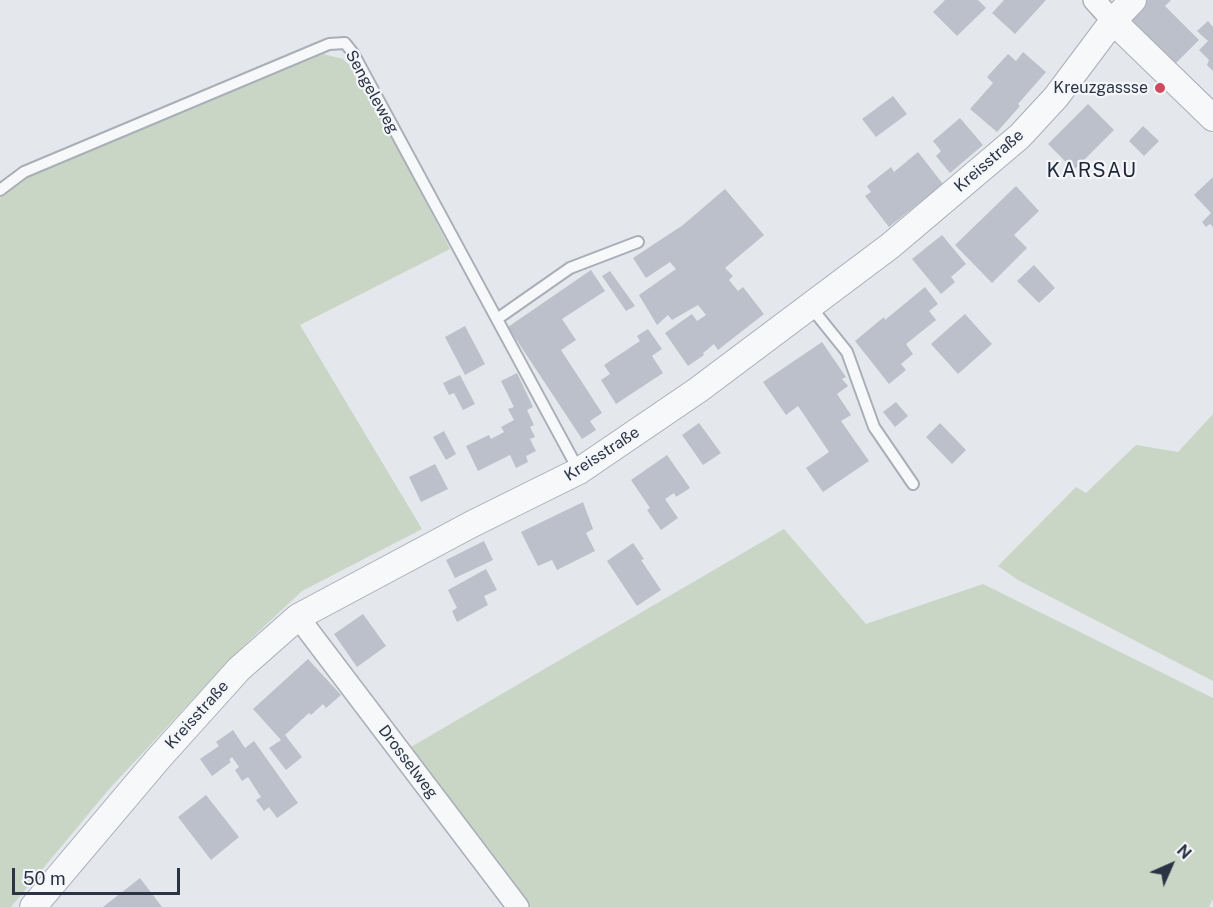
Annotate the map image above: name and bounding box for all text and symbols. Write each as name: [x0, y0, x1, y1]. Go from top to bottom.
street label: Sengeleweg: [341, 47, 403, 137]
place label: Kreuzgassse: [1053, 78, 1148, 98]
marker: Kreuzgassse: [1153, 81, 1167, 95]
street label: Kreisstraße: [950, 126, 1028, 196]
district label: KARSAU: [1047, 159, 1137, 183]
street label: Kreisstraße: [561, 423, 643, 485]
street label: Kreisstraße: [161, 677, 233, 753]
street label: Drosselweg: [374, 721, 442, 803]
north arrow: [1141, 835, 1201, 895]
text: N: [1173, 841, 1195, 863]
scale bar: [15, 856, 183, 894]
text: 50 m: [23, 868, 66, 889]

